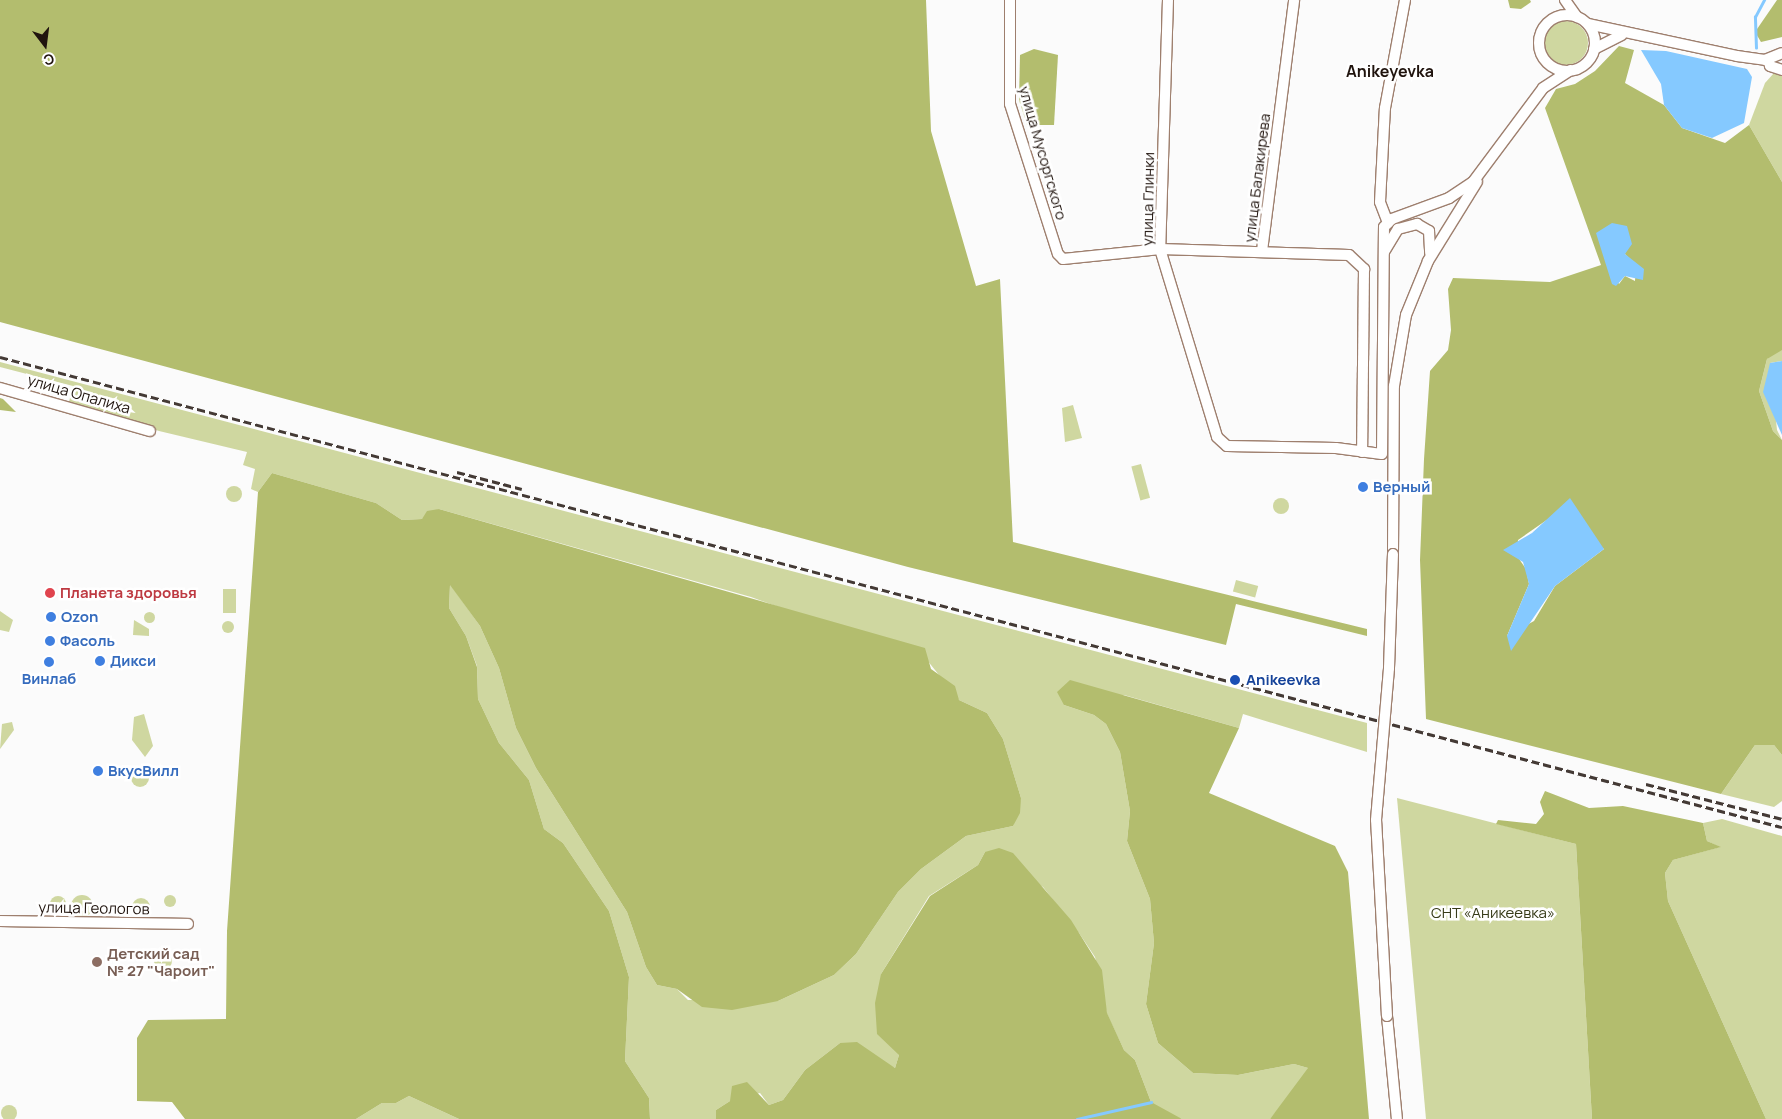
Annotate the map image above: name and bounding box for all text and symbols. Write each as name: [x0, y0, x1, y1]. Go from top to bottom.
north arrow: [20, 20, 70, 70]
text: С: [42, 49, 56, 70]
district label: Anikeyevka: [1346, 61, 1434, 81]
street label: улица Мусоргского: [1015, 84, 1071, 222]
street label: улица Балакирева: [1240, 113, 1274, 243]
street label: улица Глинки: [1138, 152, 1158, 246]
street label: улица Опалиха: [25, 371, 133, 417]
place label: Верный: [1373, 478, 1430, 496]
marker: Верный: [1357, 481, 1369, 493]
place label: Планета здоровья: [60, 584, 197, 602]
marker: Планета здоровья: [44, 587, 56, 599]
place label: Ozon: [61, 608, 98, 626]
marker: Ozon: [45, 611, 57, 623]
place label: Фасоль: [60, 632, 115, 650]
marker: Фасоль: [44, 635, 56, 647]
place label: Дикси: [110, 652, 156, 670]
marker: Дикси: [94, 655, 106, 667]
marker: Винлаб: [43, 656, 55, 668]
place label: Винлаб: [22, 670, 76, 688]
place label: Anikeevka: [1246, 671, 1320, 689]
marker: Anikeevka: [1228, 673, 1242, 687]
place label: ВкусВилл: [108, 762, 179, 780]
marker: ВкусВилл: [92, 765, 104, 777]
street label: улица Геологов: [38, 898, 150, 918]
park label: СНТ «Аникеевка»: [1431, 904, 1555, 922]
place label: Детский сад № 27 "Чароит": [107, 944, 215, 979]
marker: Детский сад № 27 "Чароит": [91, 956, 103, 968]

